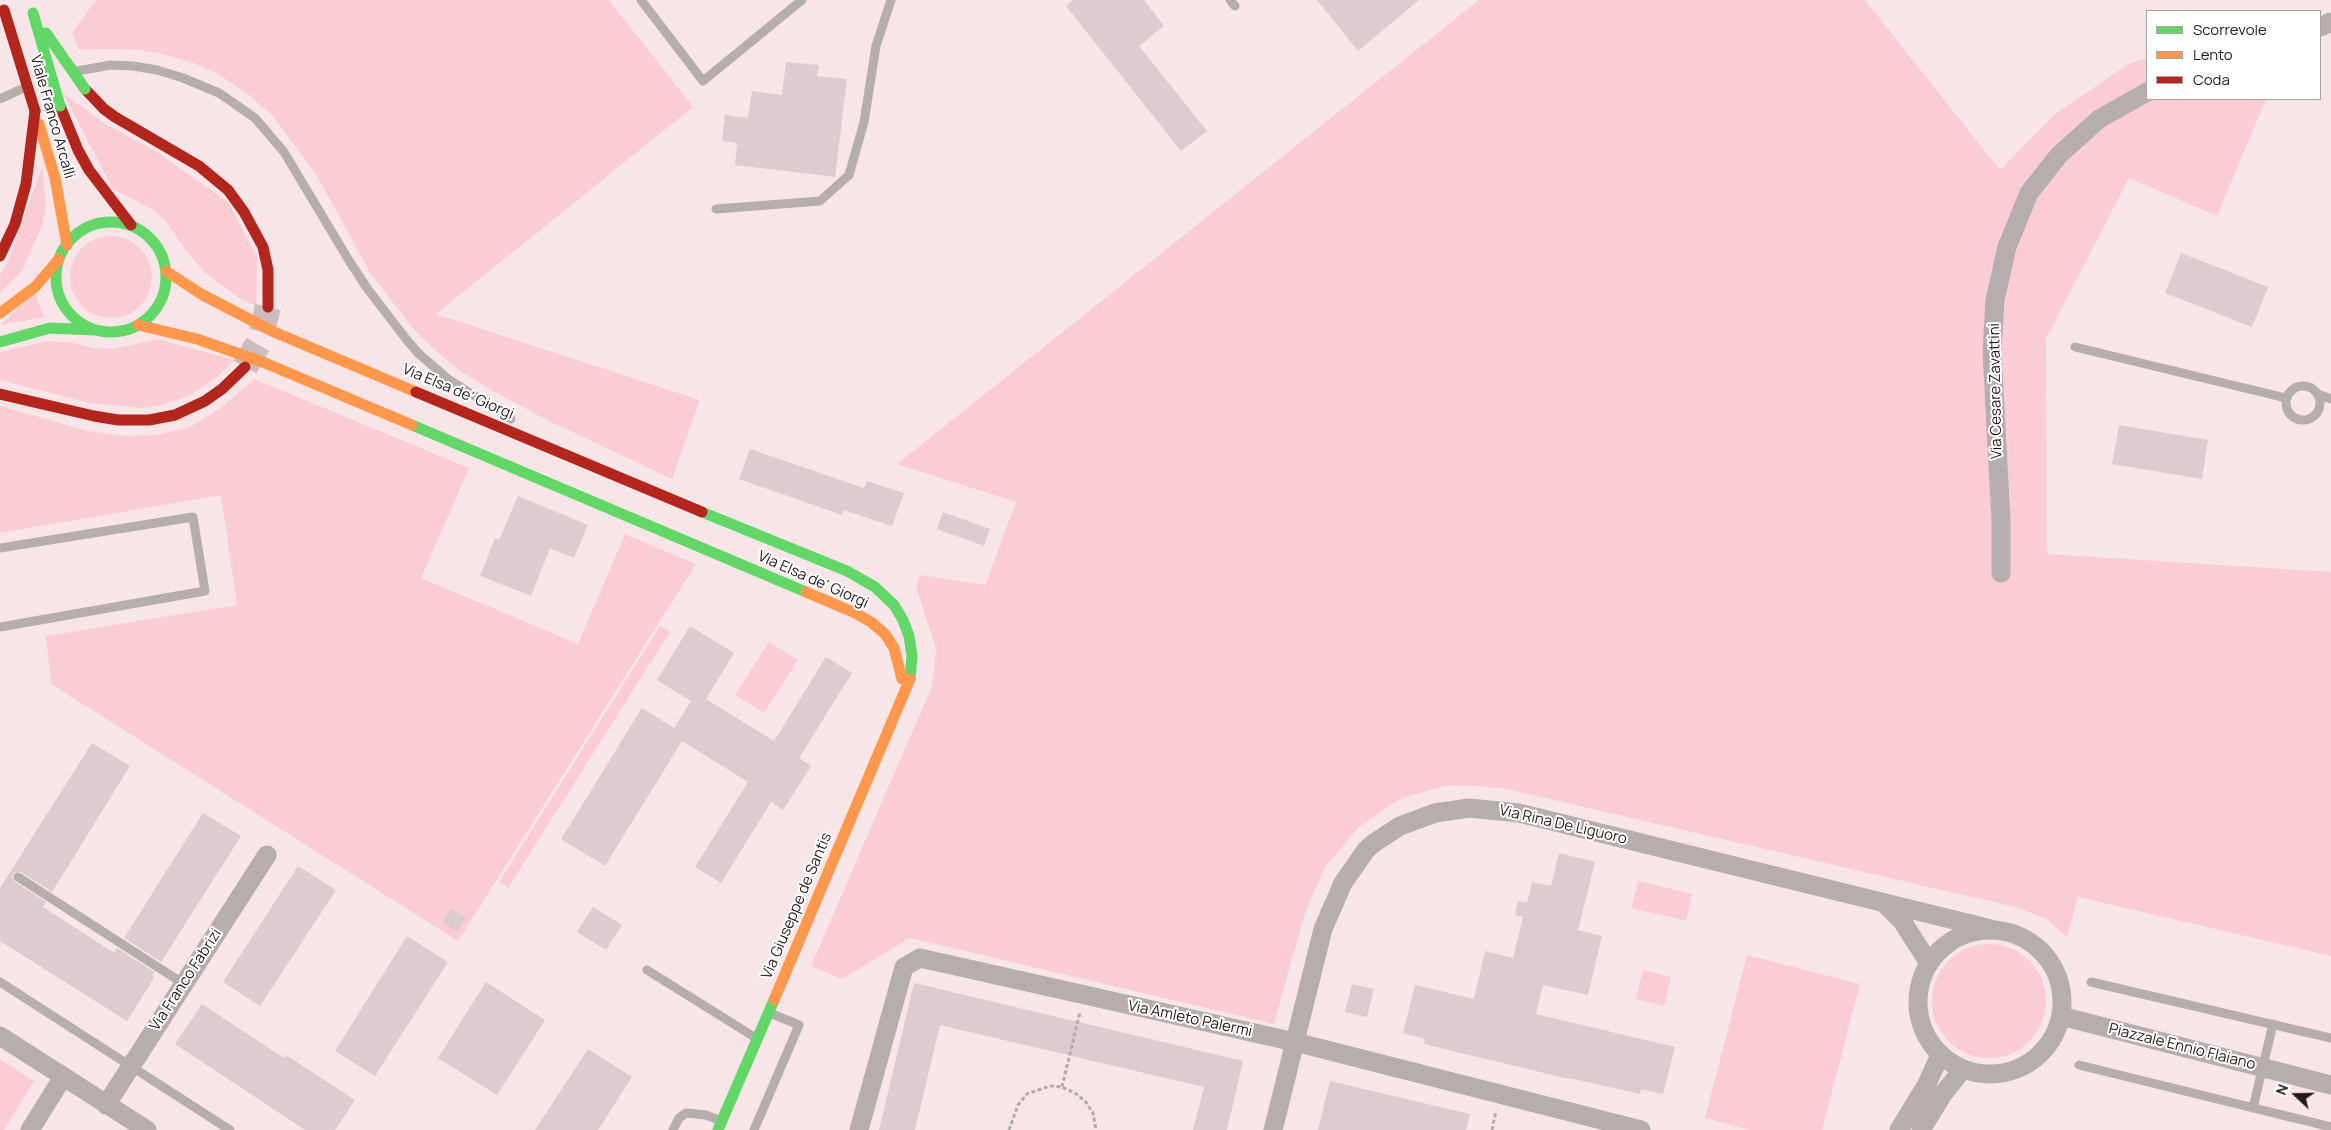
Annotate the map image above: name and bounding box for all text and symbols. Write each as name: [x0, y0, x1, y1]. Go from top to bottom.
legend: [2146, 10, 2321, 100]
text: Scorrevole: [2193, 19, 2267, 40]
text: Lento: [2193, 44, 2233, 65]
street label: Viale Franco Arcalli: [26, 53, 78, 181]
text: Coda: [2193, 69, 2230, 90]
street label: Via Cesare Zavattini: [1986, 323, 2006, 459]
street label: Via Elsa de' Giorgi: [400, 360, 516, 424]
street label: Via Elsa de' Giorgi: [755, 548, 871, 612]
street label: Via Rina De Liguoro: [1497, 802, 1629, 848]
street label: Via Giuseppe de Santis: [758, 830, 836, 982]
street label: Via Franco Fabrizi: [146, 926, 226, 1034]
street label: Via Amleto Palermi: [1126, 997, 1254, 1041]
street label: Piazzale Ennio Flaiano: [2107, 1020, 2257, 1074]
north arrow: [2271, 1070, 2321, 1120]
text: N: [2271, 1081, 2292, 1098]

